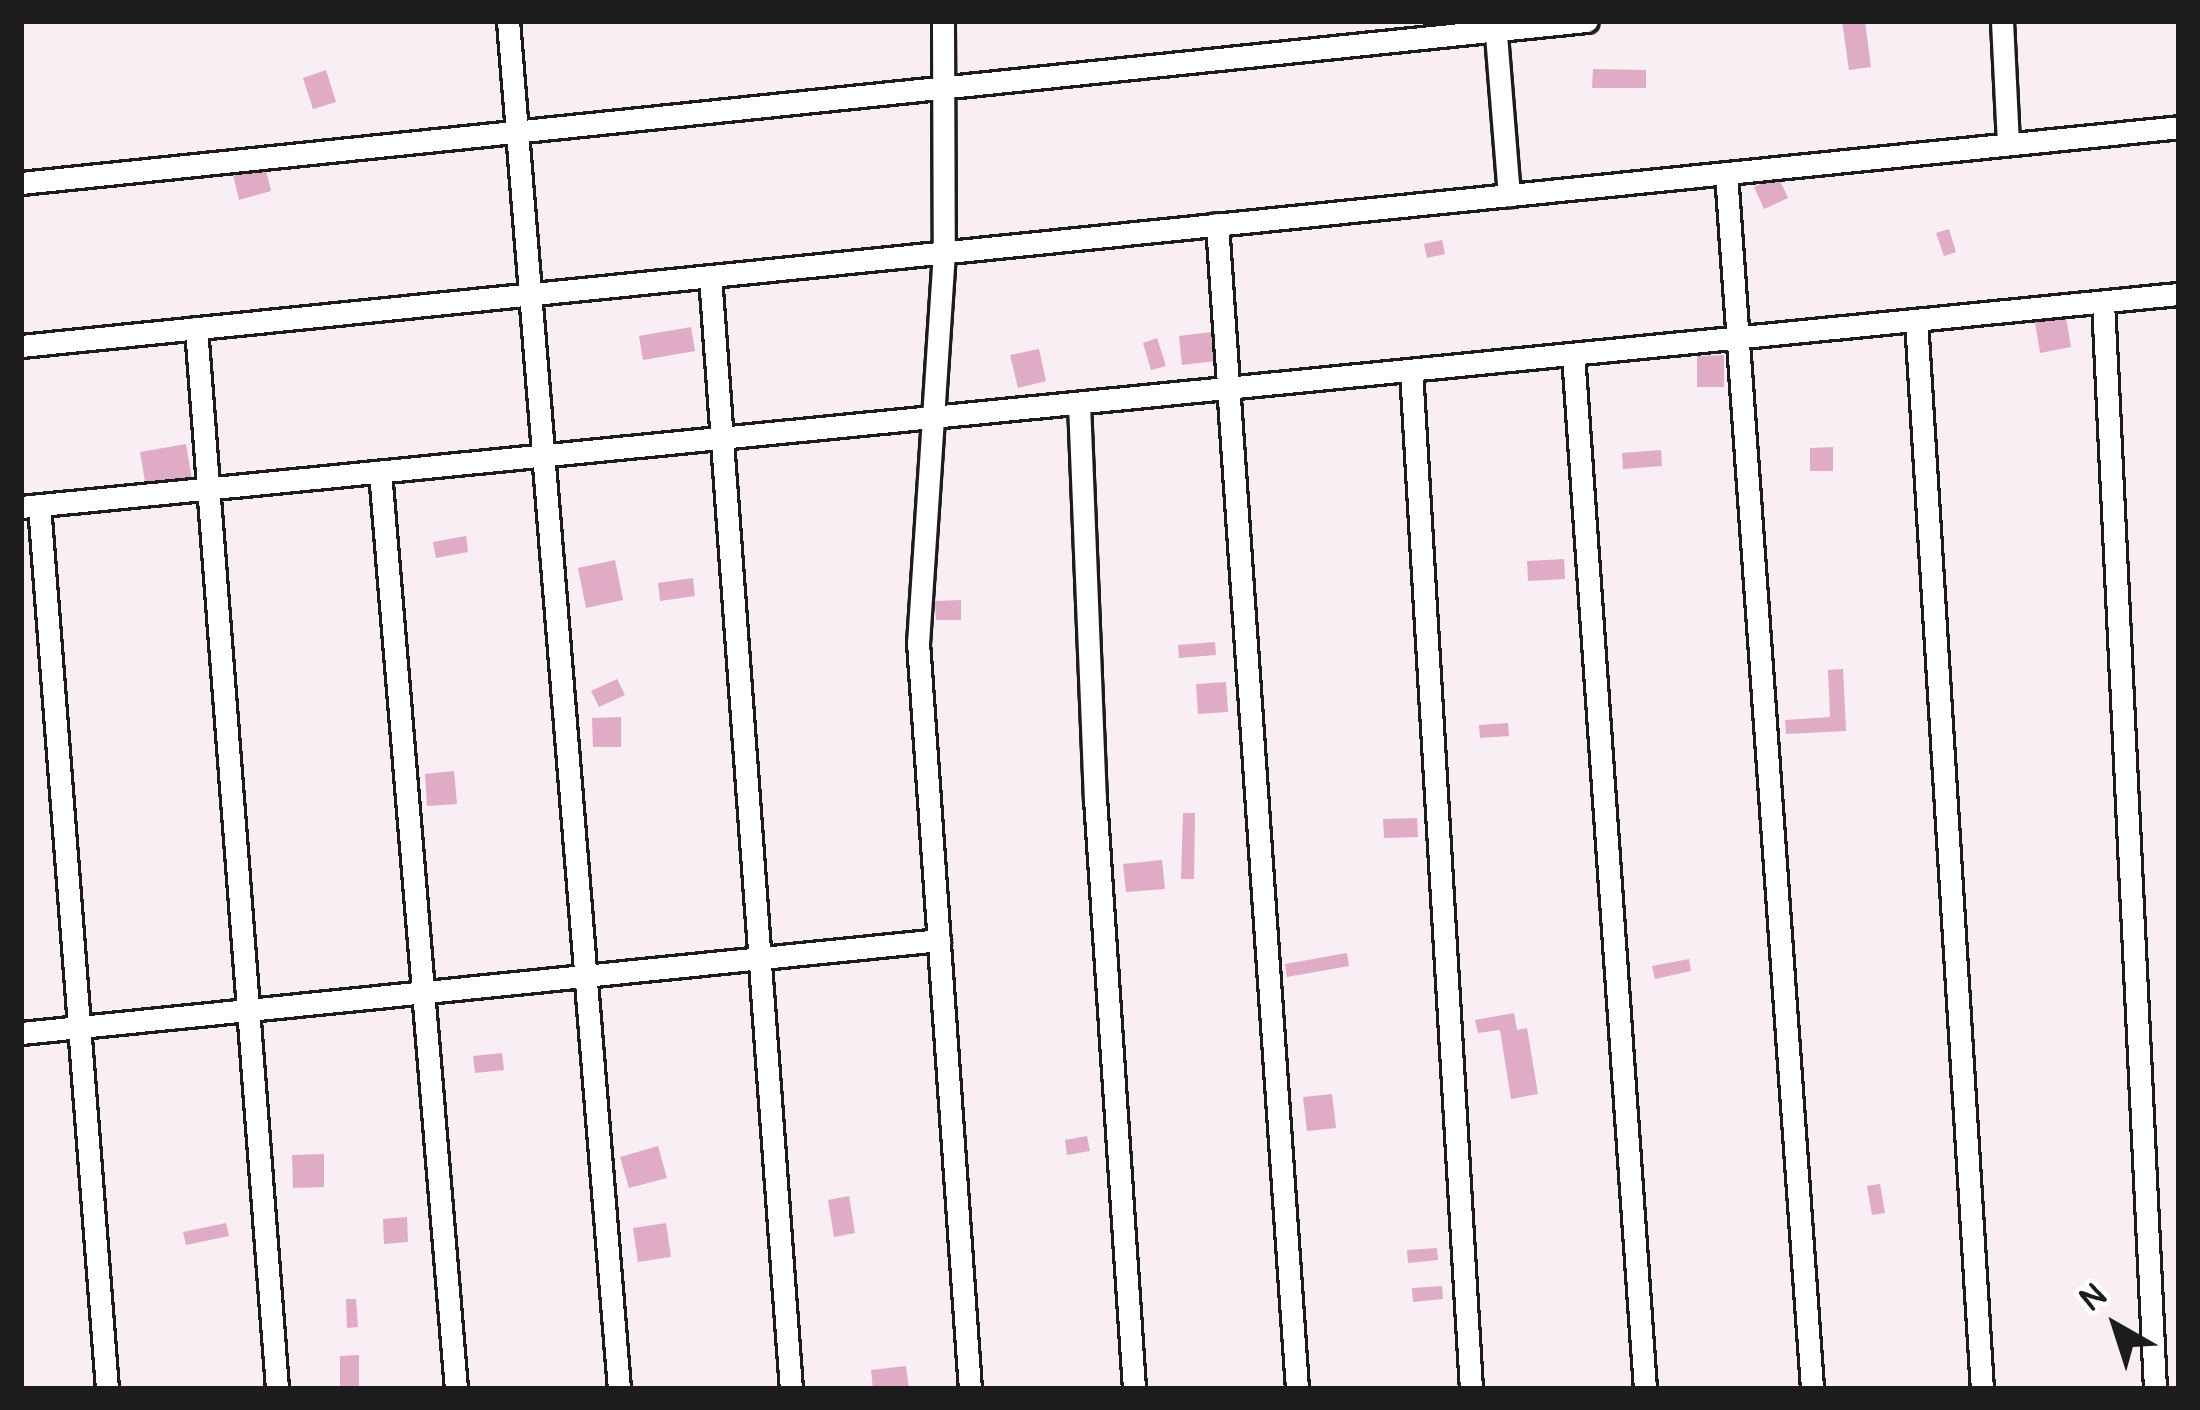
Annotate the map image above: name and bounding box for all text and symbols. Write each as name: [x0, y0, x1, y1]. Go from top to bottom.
north arrow: [2056, 1266, 2176, 1386]
text: N: [2071, 1275, 2115, 1321]

